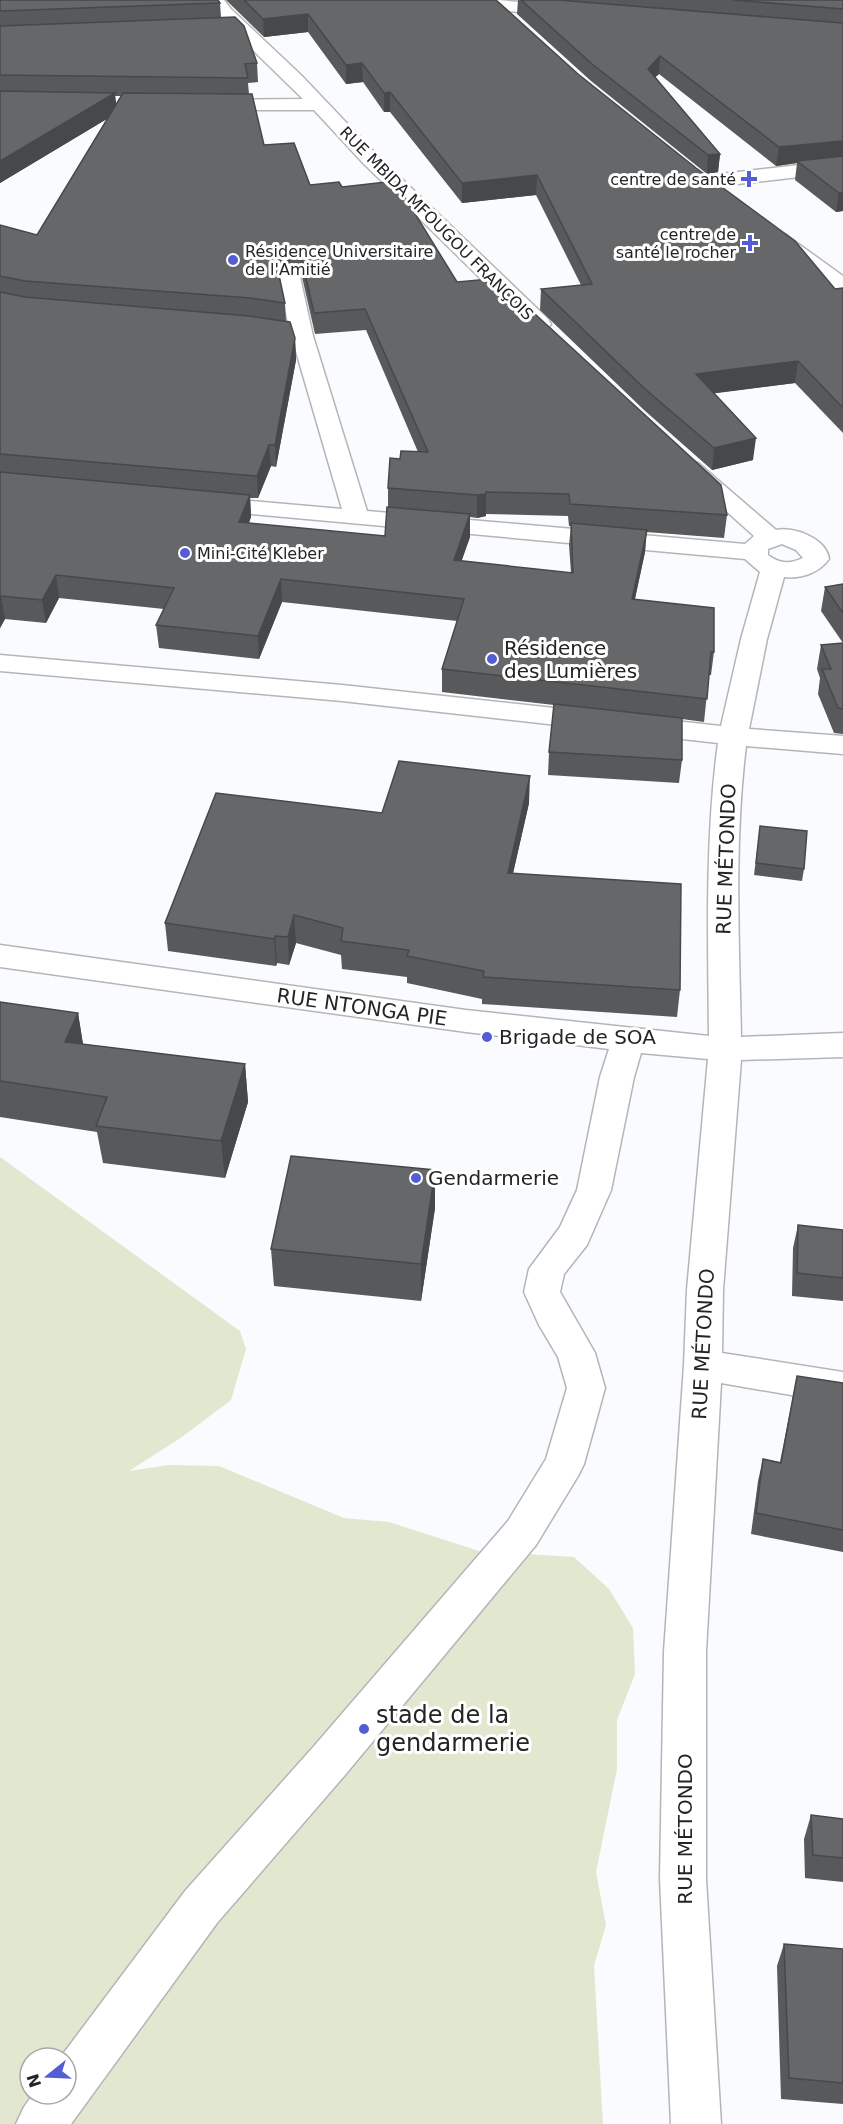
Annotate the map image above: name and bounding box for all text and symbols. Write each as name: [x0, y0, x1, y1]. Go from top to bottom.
street label: RUE MBIDA MFOUGOU FRANÇOIS: [336, 123, 537, 324]
place label: centre de santé: [610, 170, 736, 189]
marker: centre de santé: [740, 170, 758, 188]
place label: centre de santé le rocher: [616, 225, 736, 262]
marker: centre de santé le rocher: [741, 234, 759, 252]
place label: Résidence Universitaire de l'Amitié: [245, 242, 433, 279]
marker: Résidence Universitaire de l'Amitié: [226, 253, 240, 267]
place label: Mini-Cité Kleber: [197, 544, 324, 563]
marker: Mini-Cité Kleber: [178, 546, 192, 560]
place label: Résidence des Lumières: [504, 636, 637, 683]
marker: Résidence des Lumières: [485, 652, 499, 666]
street label: RUE MÉTONDO: [711, 783, 741, 935]
street label: RUE NTONGA PIE: [275, 983, 449, 1031]
place label: Brigade de SOA: [499, 1025, 656, 1049]
marker: Brigade de SOA: [480, 1030, 494, 1044]
place label: Gendarmerie: [428, 1166, 559, 1190]
marker: Gendarmerie: [409, 1171, 423, 1185]
street label: RUE MÉTONDO: [687, 1268, 719, 1420]
place label: stade de la gendarmerie: [376, 1701, 530, 1757]
marker: stade de la gendarmerie: [357, 1722, 371, 1736]
street label: RUE MÉTONDO: [673, 1753, 697, 1905]
north arrow: [18, 2046, 78, 2106]
text: N: [23, 2071, 45, 2090]

